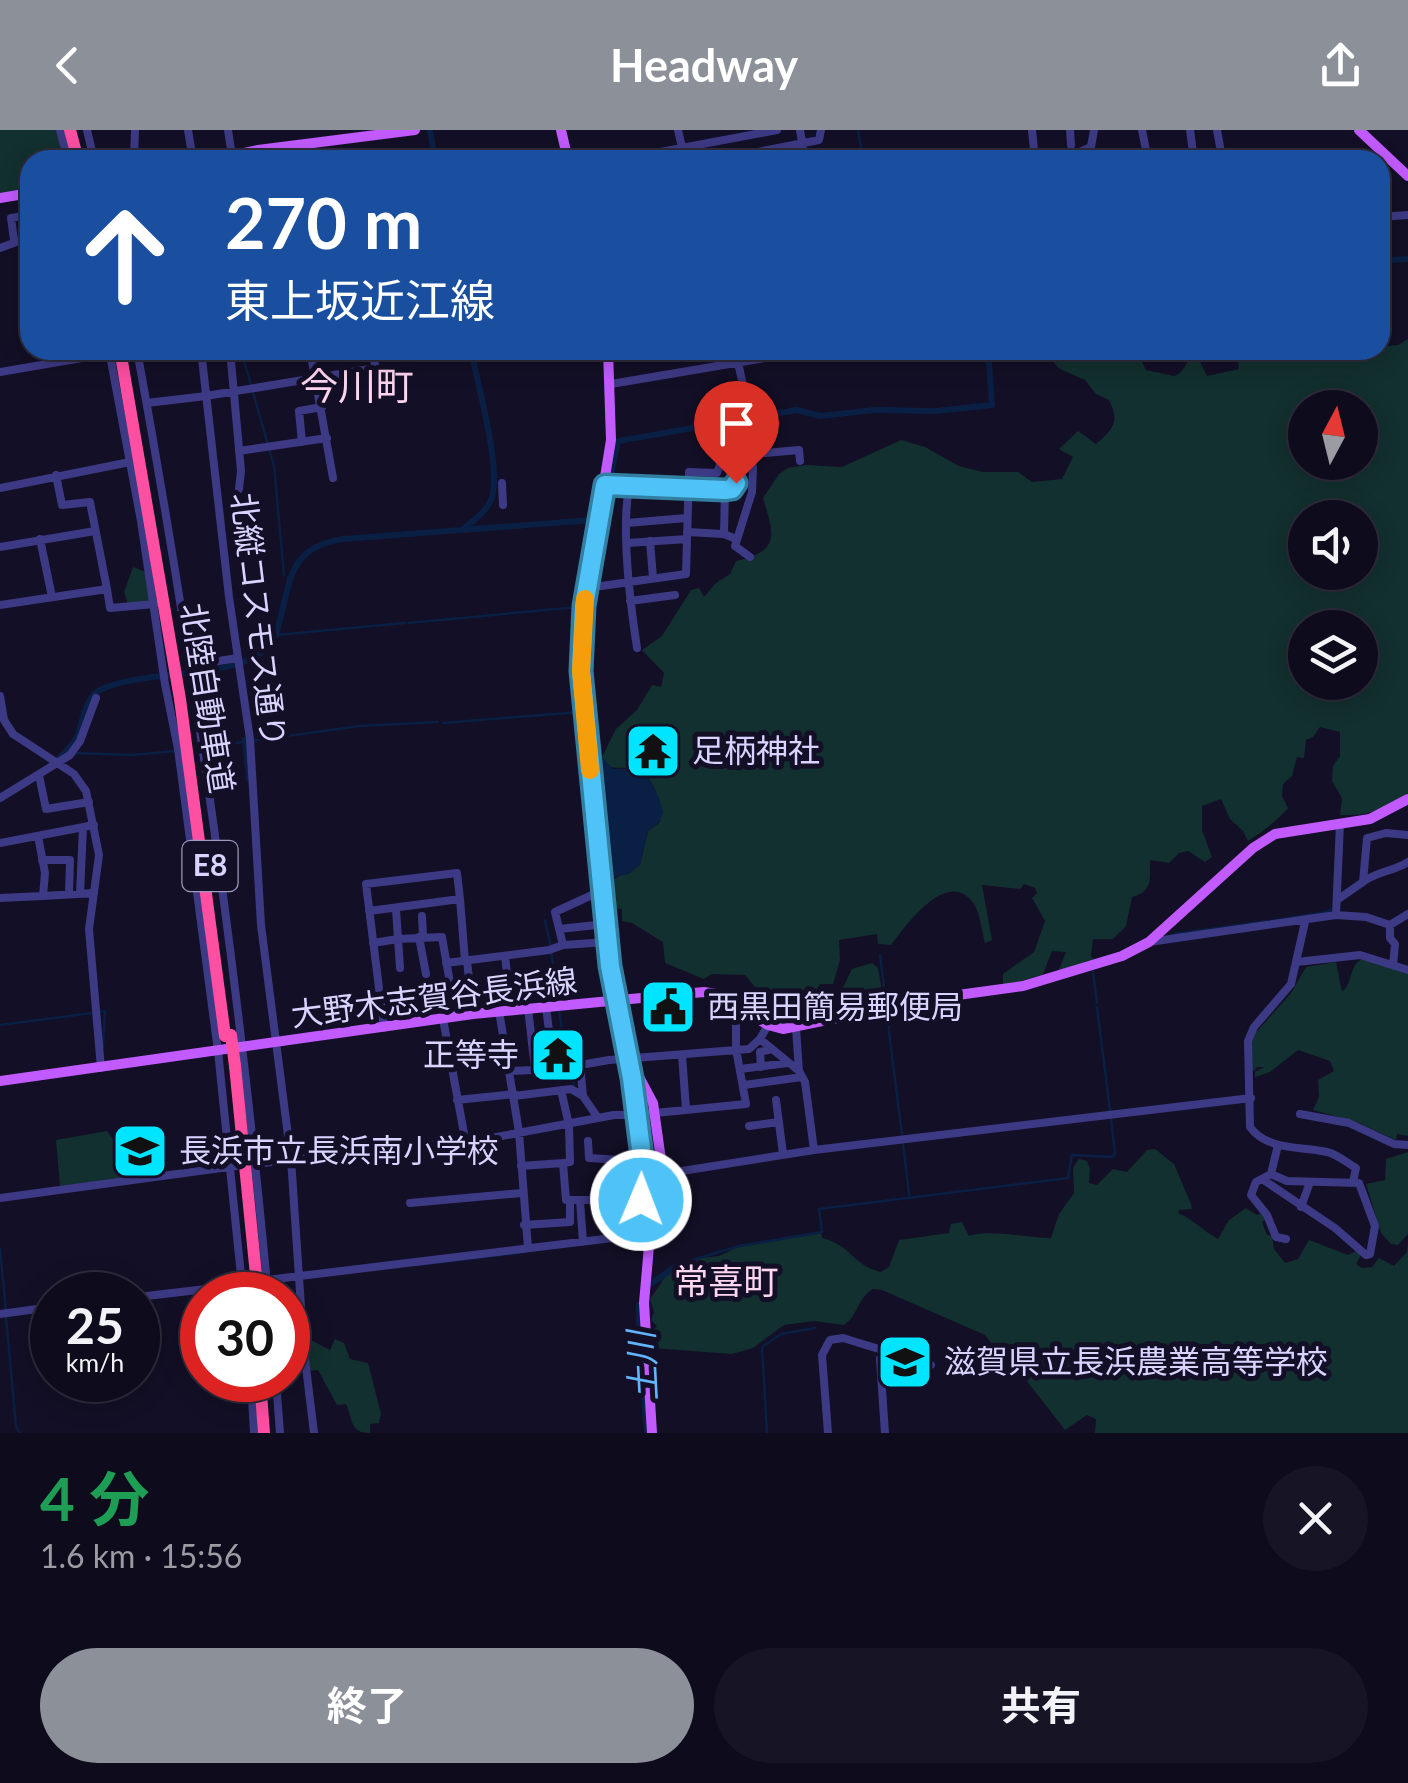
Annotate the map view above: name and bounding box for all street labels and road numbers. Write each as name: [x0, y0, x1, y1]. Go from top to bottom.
street label: 北縦コスモス通り: [225, 490, 294, 749]
street label: 北陸自動車道: [174, 600, 243, 796]
road number: E8: [182, 841, 238, 891]
street label: 大野木志賀谷長浜線: [289, 960, 579, 1033]

